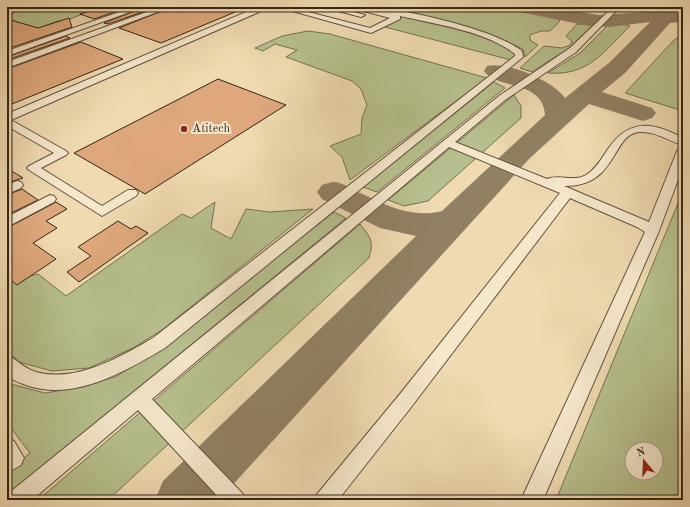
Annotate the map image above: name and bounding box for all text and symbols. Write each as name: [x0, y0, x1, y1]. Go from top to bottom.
place label: Atitech: [192, 123, 231, 135]
marker: Atitech: [179, 124, 189, 134]
north arrow: [624, 441, 664, 481]
text: N: [635, 446, 648, 460]

